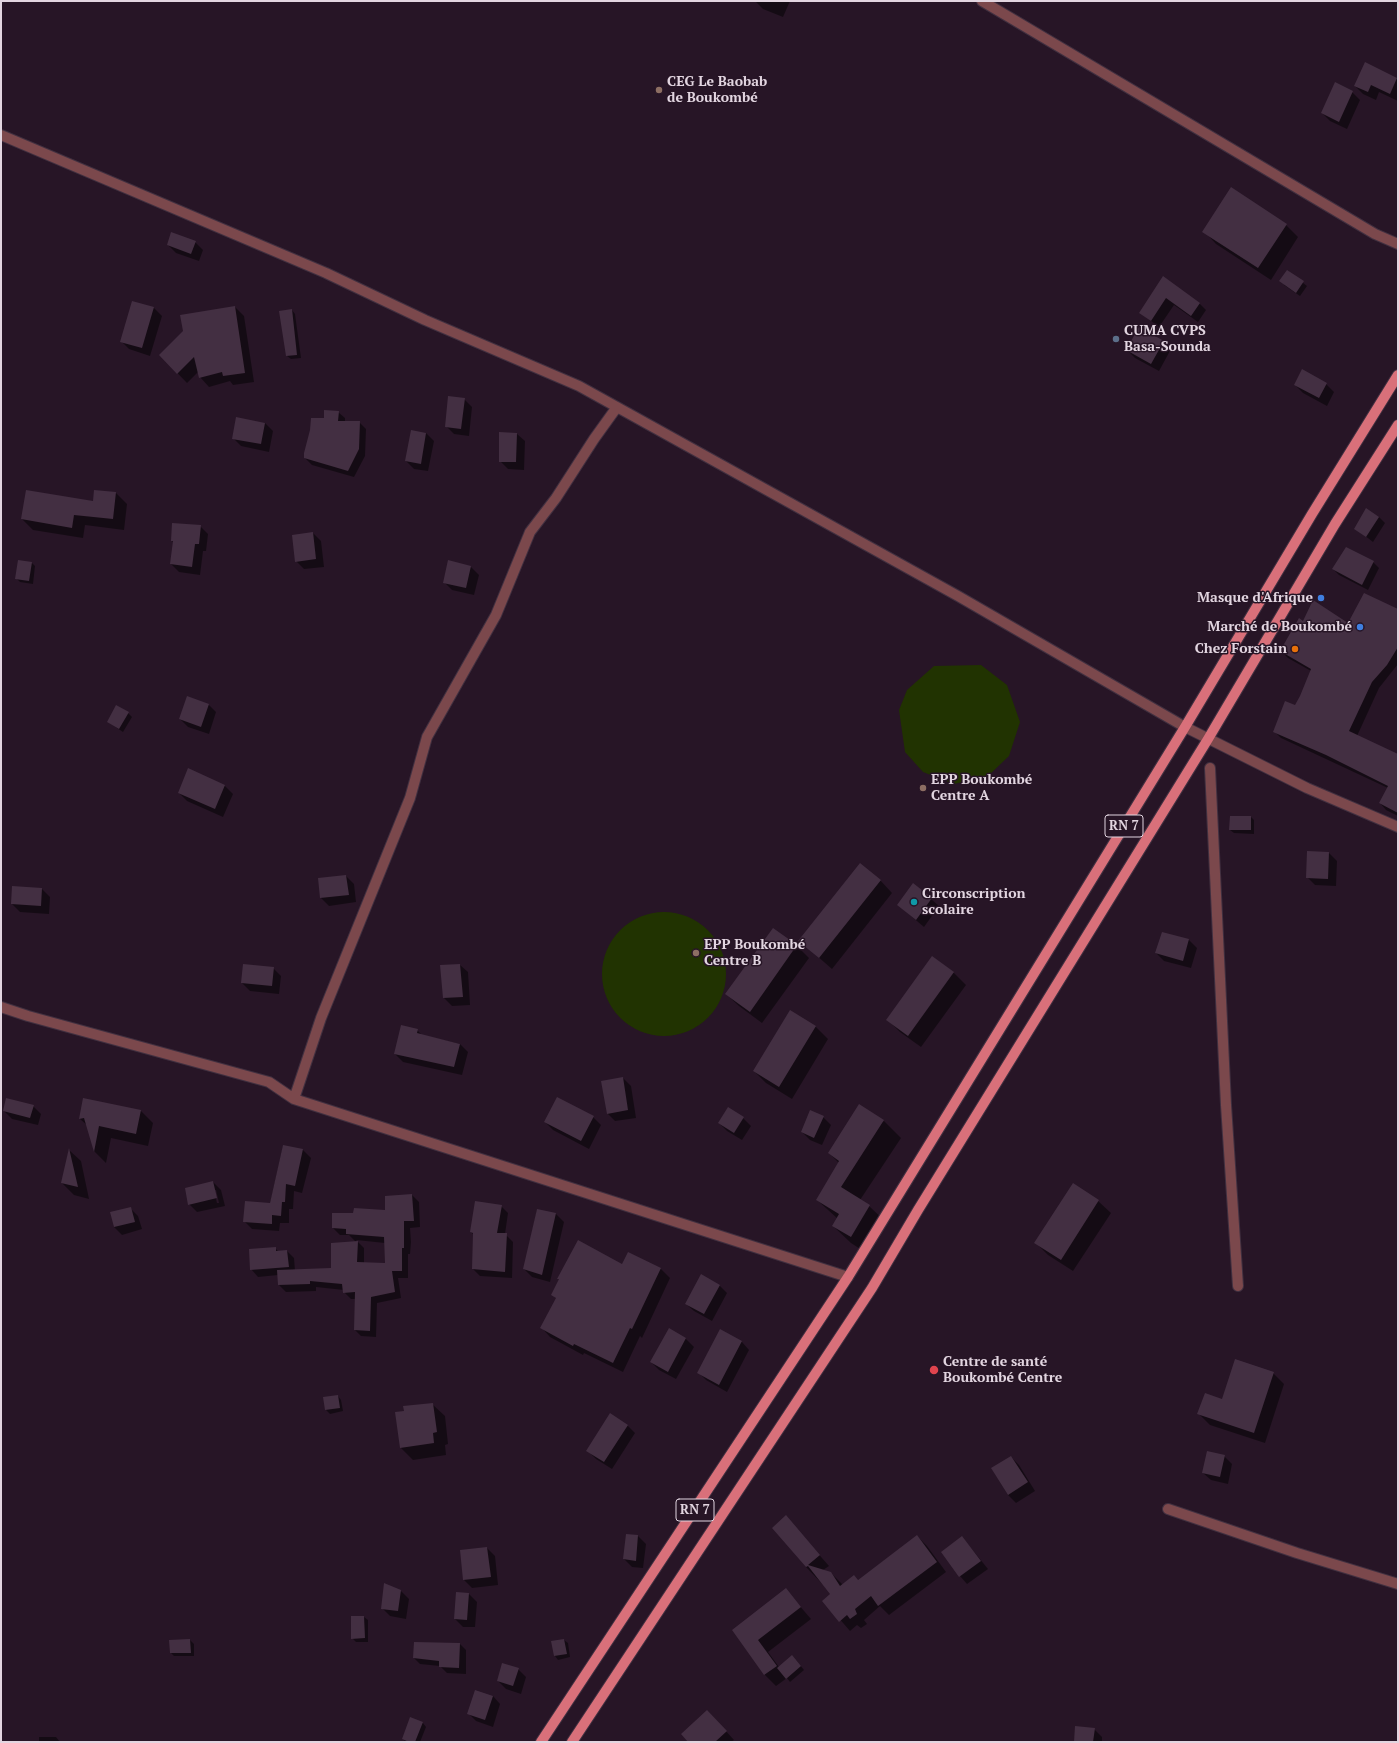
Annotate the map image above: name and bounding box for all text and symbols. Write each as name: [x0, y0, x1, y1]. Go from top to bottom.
place label: CEG Le Baobab de Boukombé: [667, 74, 767, 106]
marker: CEG Le Baobab de Boukombé: [654, 85, 664, 95]
place label: CUMA CVPS Basa-Sounda: [1124, 323, 1211, 356]
marker: CUMA CVPS Basa-Sounda: [1111, 334, 1121, 344]
place label: Masque d'Afrique: [1197, 590, 1313, 606]
marker: Masque d'Afrique: [1316, 593, 1326, 603]
place label: Marché de Boukombé: [1207, 619, 1352, 635]
marker: Marché de Boukombé: [1355, 622, 1365, 632]
place label: Chez Forstain: [1195, 641, 1287, 657]
marker: Chez Forstain: [1290, 644, 1300, 654]
place label: EPP Boukombé Centre A: [931, 772, 1032, 804]
marker: EPP Boukombé Centre A: [918, 783, 928, 793]
road number: RN 7: [1105, 815, 1143, 837]
place label: Circonscription scolaire: [922, 886, 1026, 918]
marker: Circonscription scolaire: [909, 897, 919, 907]
place label: EPP Boukombé Centre B: [704, 937, 805, 970]
marker: EPP Boukombé Centre B: [691, 948, 701, 958]
place label: Centre de santé Boukombé Centre: [943, 1354, 1062, 1386]
marker: Centre de santé Boukombé Centre: [928, 1364, 940, 1376]
road number: RN 7: [676, 1499, 714, 1521]

